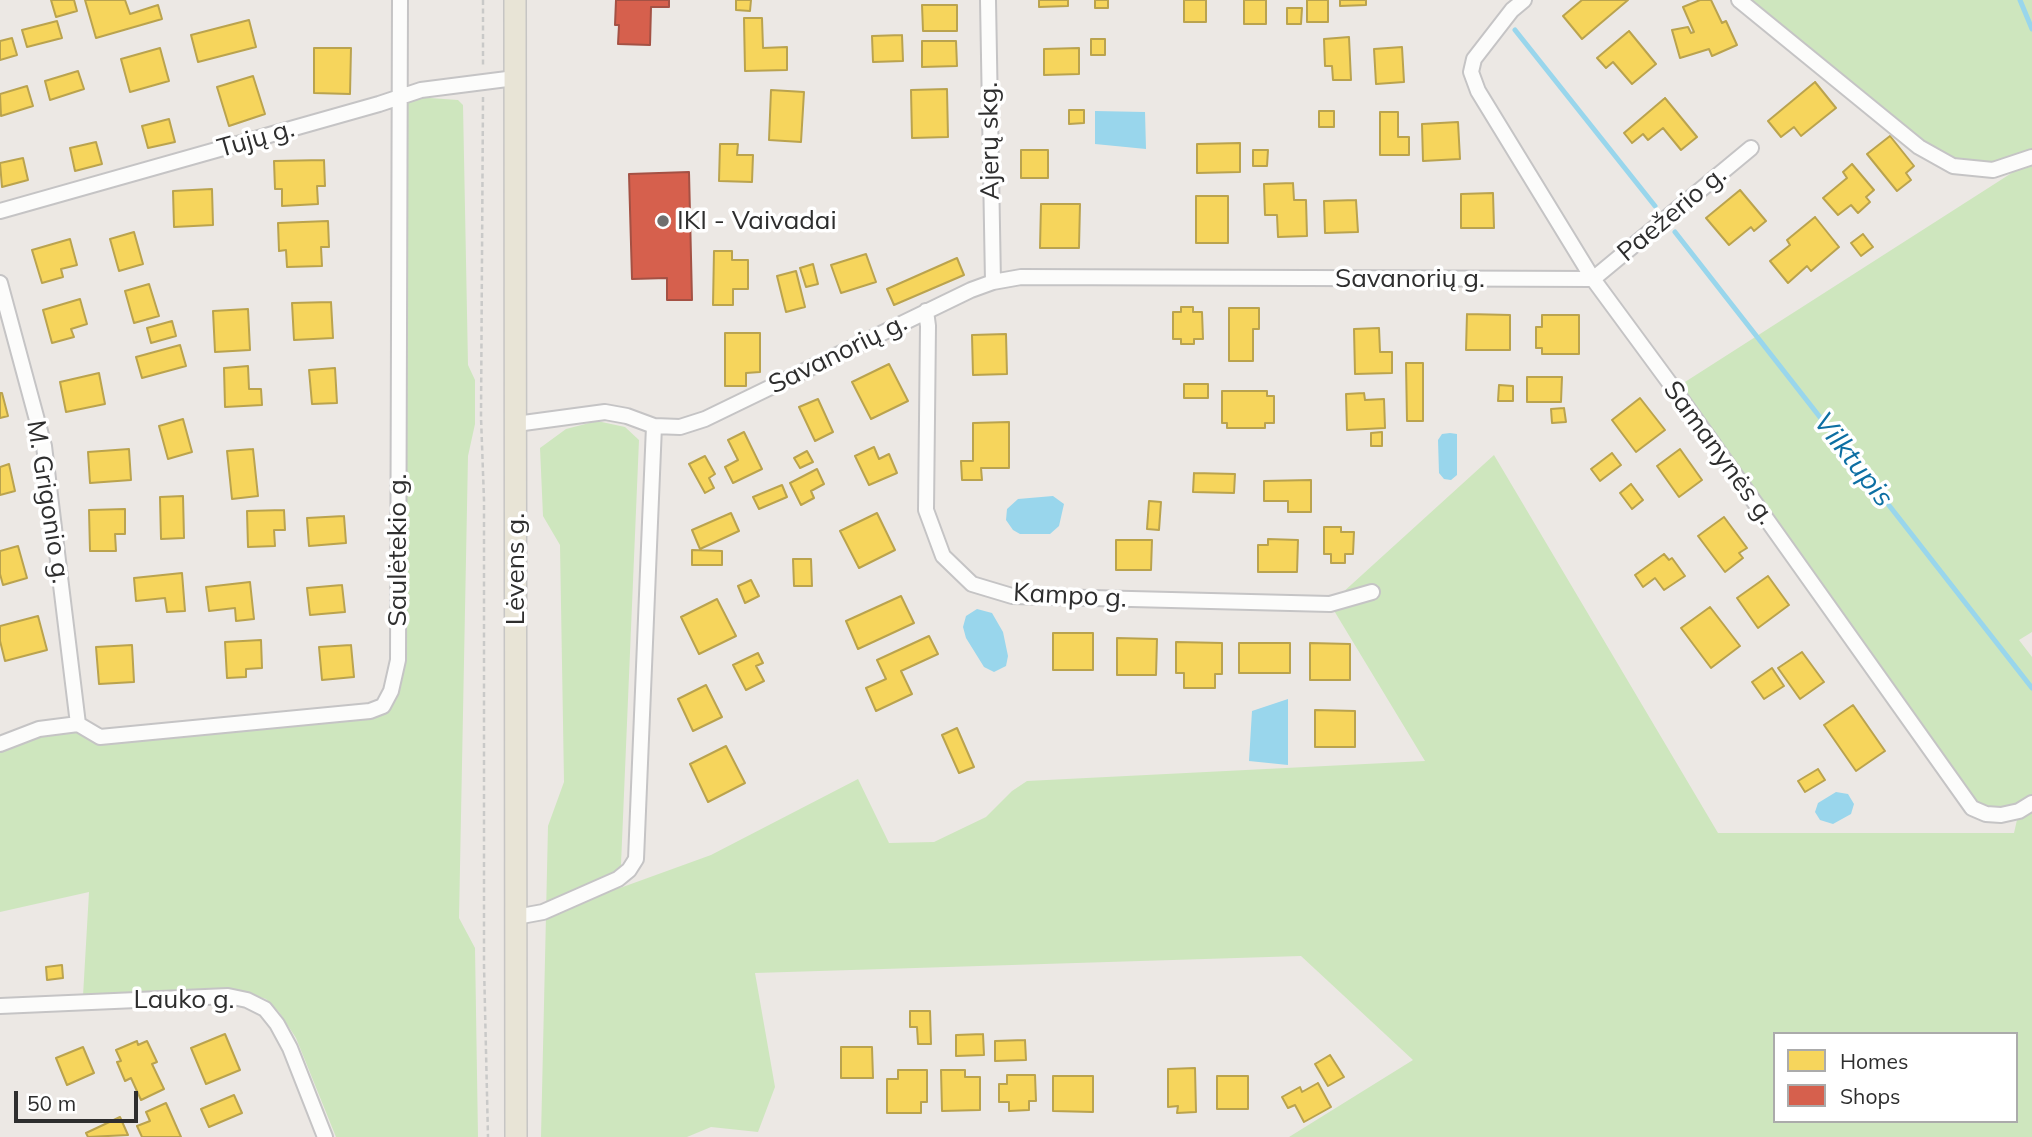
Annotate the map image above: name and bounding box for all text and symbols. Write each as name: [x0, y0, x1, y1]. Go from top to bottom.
street label: Ajerų skg.: [973, 82, 1007, 200]
street label: Tujų g.: [214, 113, 298, 165]
street label: Paežerio g.: [1611, 160, 1733, 268]
place label: IKI - Vaivadai: [677, 205, 837, 237]
marker: IKI - Vaivadai: [655, 213, 671, 229]
street label: Savanorių g.: [1335, 263, 1485, 295]
street label: Savanorių g.: [764, 307, 912, 401]
street label: Samanynės g.: [1656, 375, 1782, 531]
water label: Vilktupis: [1806, 406, 1900, 514]
street label: M. Grigonio g.: [20, 418, 76, 586]
street label: Saulėtekio g.: [382, 473, 414, 627]
street label: Lėvens g.: [500, 513, 532, 625]
street label: Kampo g.: [1012, 577, 1128, 615]
street label: Lauko g.: [133, 984, 235, 1016]
legend: [1773, 1032, 2018, 1123]
text: Homes: [1840, 1048, 1908, 1074]
scale bar: [18, 1078, 142, 1122]
text: Shops: [1840, 1083, 1900, 1109]
text: 50 m: [27, 1090, 76, 1116]

